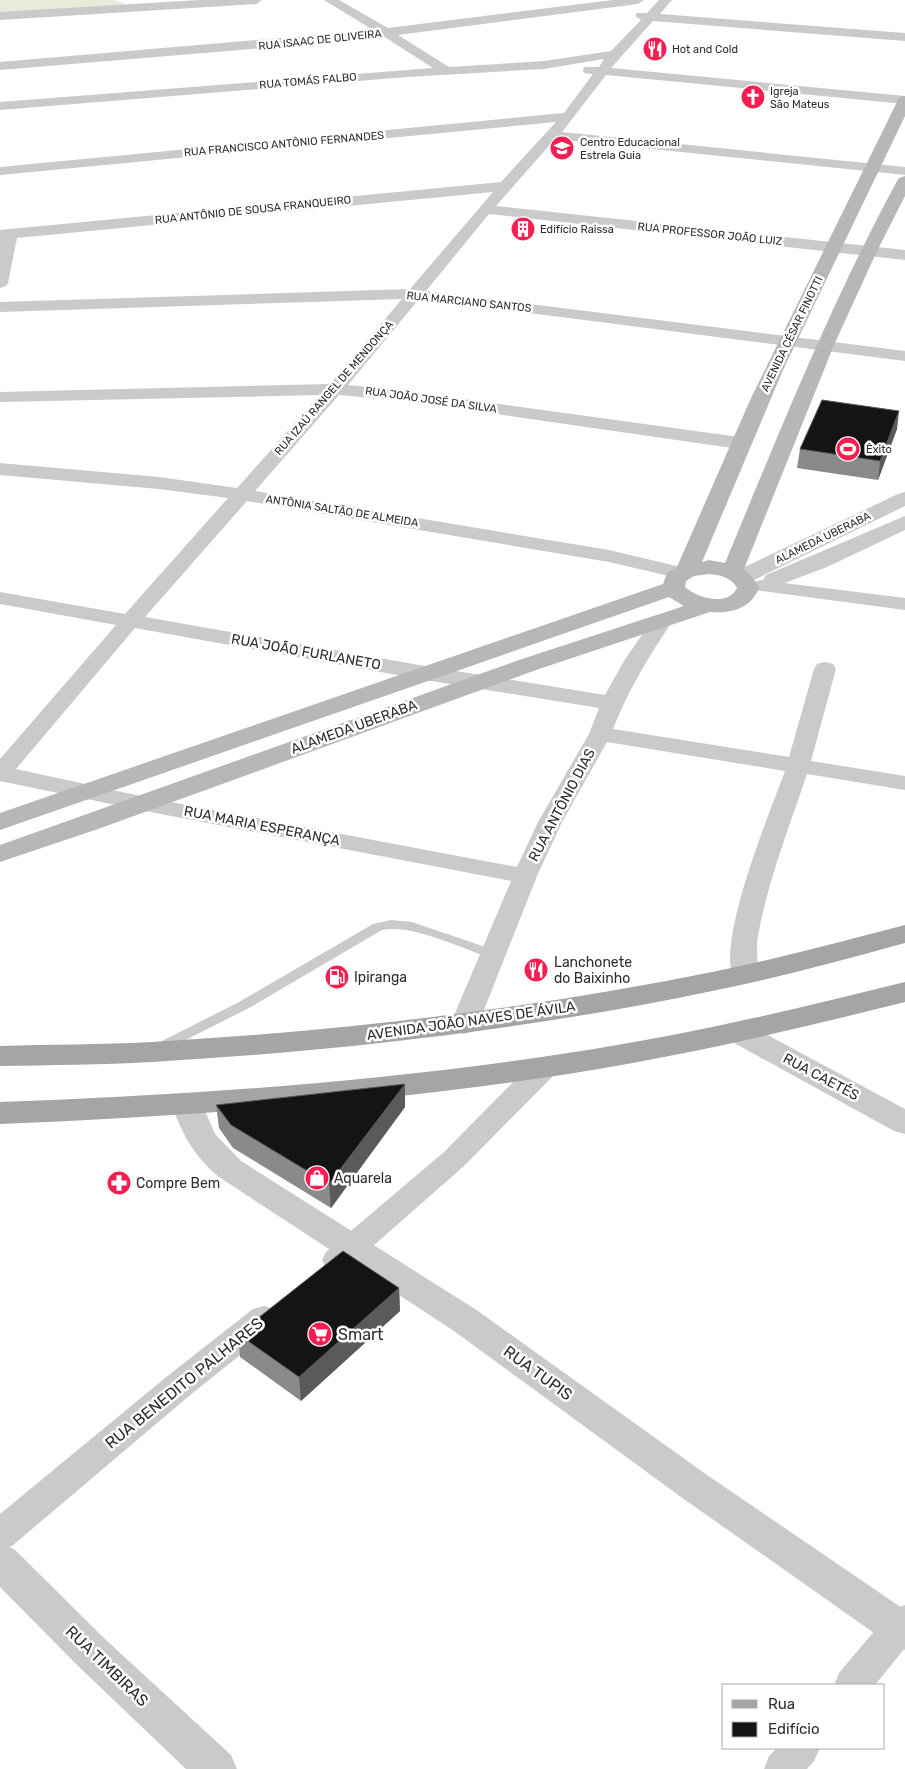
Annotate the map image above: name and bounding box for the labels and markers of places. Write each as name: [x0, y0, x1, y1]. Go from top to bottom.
restaurant icon: Hot and Cold: [642, 36, 668, 62]
place label: Hot and Cold: [672, 43, 738, 56]
church icon: Igreja São Mateus: [740, 84, 766, 110]
place label: Igreja São Mateus: [770, 85, 830, 111]
school or university icon: Centro Educacional Estrela Guia: [549, 135, 575, 161]
place label: Centro Educacional Estrela Guia: [580, 136, 680, 162]
building icon: Edifício Raissa: [510, 216, 536, 242]
place label: Edifício Raissa: [540, 223, 614, 236]
sports icon: Êxito: [835, 436, 861, 462]
place label: Êxito: [866, 443, 892, 456]
place label: Lanchonete do Baixinho: [554, 954, 632, 987]
restaurant icon: Lanchonete do Baixinho: [523, 957, 549, 983]
fuel station icon: Ipiranga: [324, 964, 350, 990]
place label: Ipiranga: [354, 969, 407, 986]
shop icon: Aquarela: [304, 1165, 330, 1191]
pharmacy icon: Compre Bem: [106, 1170, 132, 1196]
place label: Aquarela: [334, 1170, 392, 1187]
place label: Compre Bem: [136, 1175, 220, 1192]
supermarket icon: Smart: [307, 1321, 333, 1347]
place label: Smart: [338, 1325, 383, 1344]

